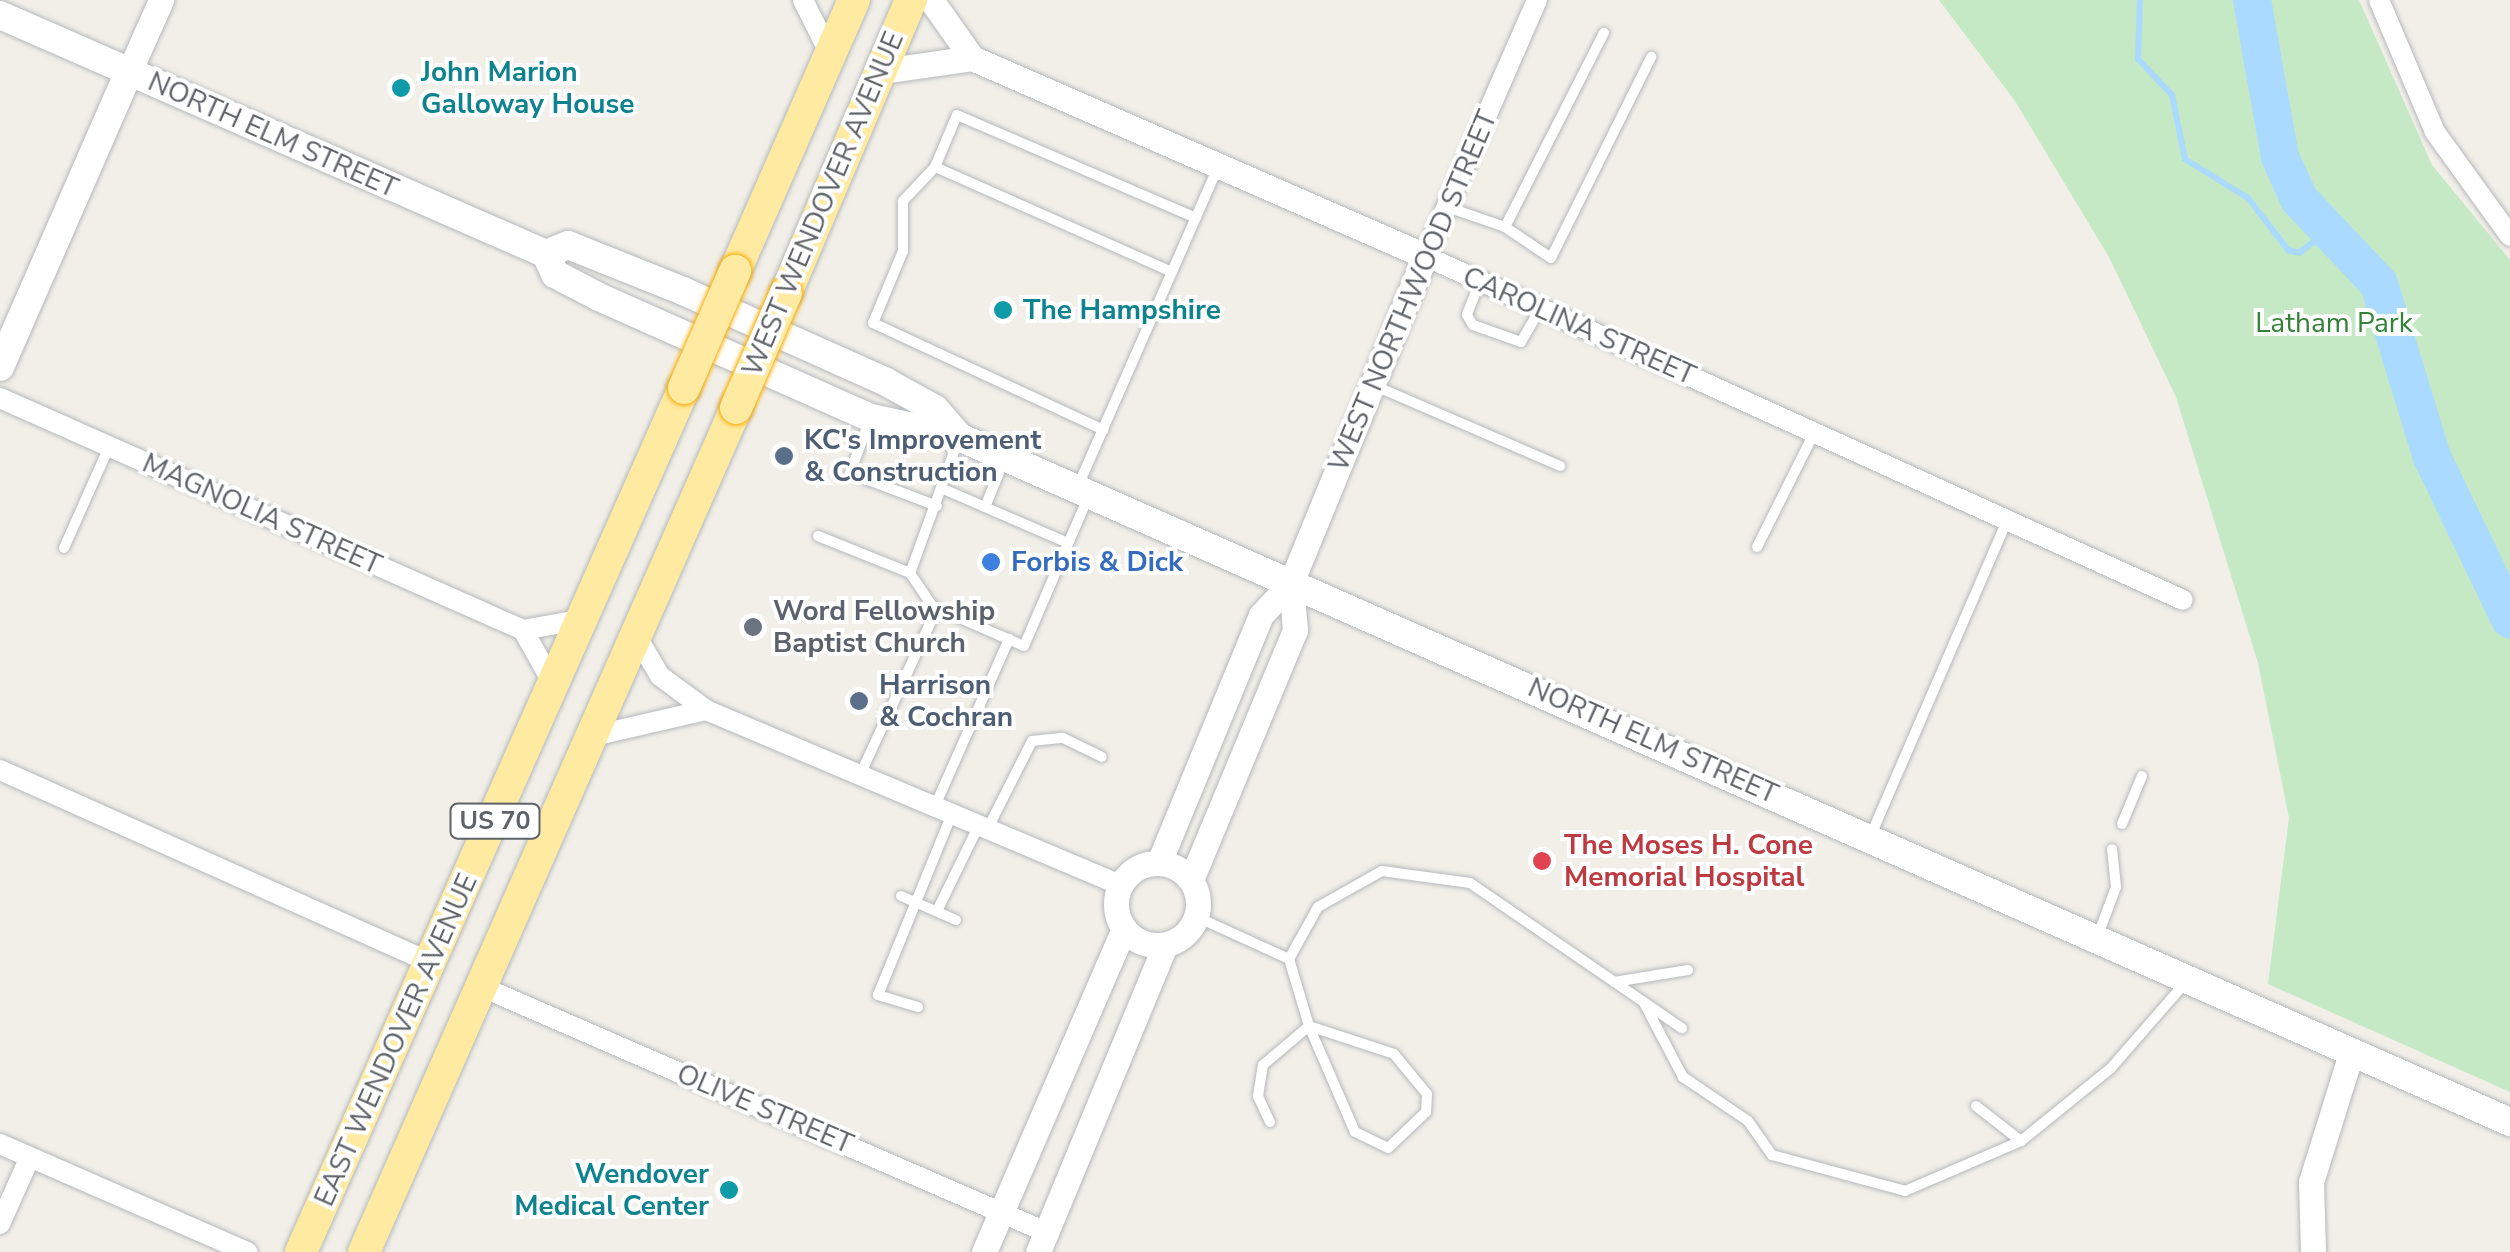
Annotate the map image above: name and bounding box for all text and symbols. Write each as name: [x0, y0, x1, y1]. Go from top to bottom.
street label: WEST WENDOVER AVENUE: [735, 27, 911, 381]
place label: John Marion Galloway House: [421, 55, 634, 121]
street label: NORTH ELM STREET: [143, 65, 403, 205]
marker: John Marion Galloway House: [390, 77, 412, 99]
street label: WEST NORTHWOOD STREET: [1322, 105, 1504, 477]
street label: CAROLINA STREET: [1457, 260, 1701, 392]
place label: The Hampshire: [1023, 293, 1221, 327]
marker: The Hampshire: [992, 299, 1014, 321]
park label: Latham Park: [2255, 306, 2413, 340]
place label: KC's Improvement & Construction: [804, 423, 1041, 489]
marker: KC's Improvement & Construction: [773, 445, 795, 467]
street label: MAGNOLIA STREET: [137, 446, 387, 582]
place label: Forbis & Dick: [1011, 545, 1183, 579]
marker: Forbis & Dick: [980, 551, 1002, 573]
place label: Word Fellowship Baptist Church: [773, 594, 995, 660]
marker: Word Fellowship Baptist Church: [742, 616, 764, 638]
place label: Harrison & Cochran: [879, 668, 1013, 734]
street label: NORTH ELM STREET: [1523, 671, 1783, 811]
marker: Harrison & Cochran: [848, 690, 870, 712]
road number: US 70: [448, 801, 542, 841]
place label: The Moses H. Cone Memorial Hospital: [1564, 828, 1813, 894]
marker: The Moses H. Cone Memorial Hospital: [1529, 848, 1555, 874]
street label: EAST WENDOVER AVENUE: [307, 869, 485, 1211]
street label: OLIVE STREET: [672, 1057, 858, 1161]
place label: Wendover Medical Center: [514, 1157, 709, 1223]
marker: Wendover Medical Center: [718, 1179, 740, 1201]

